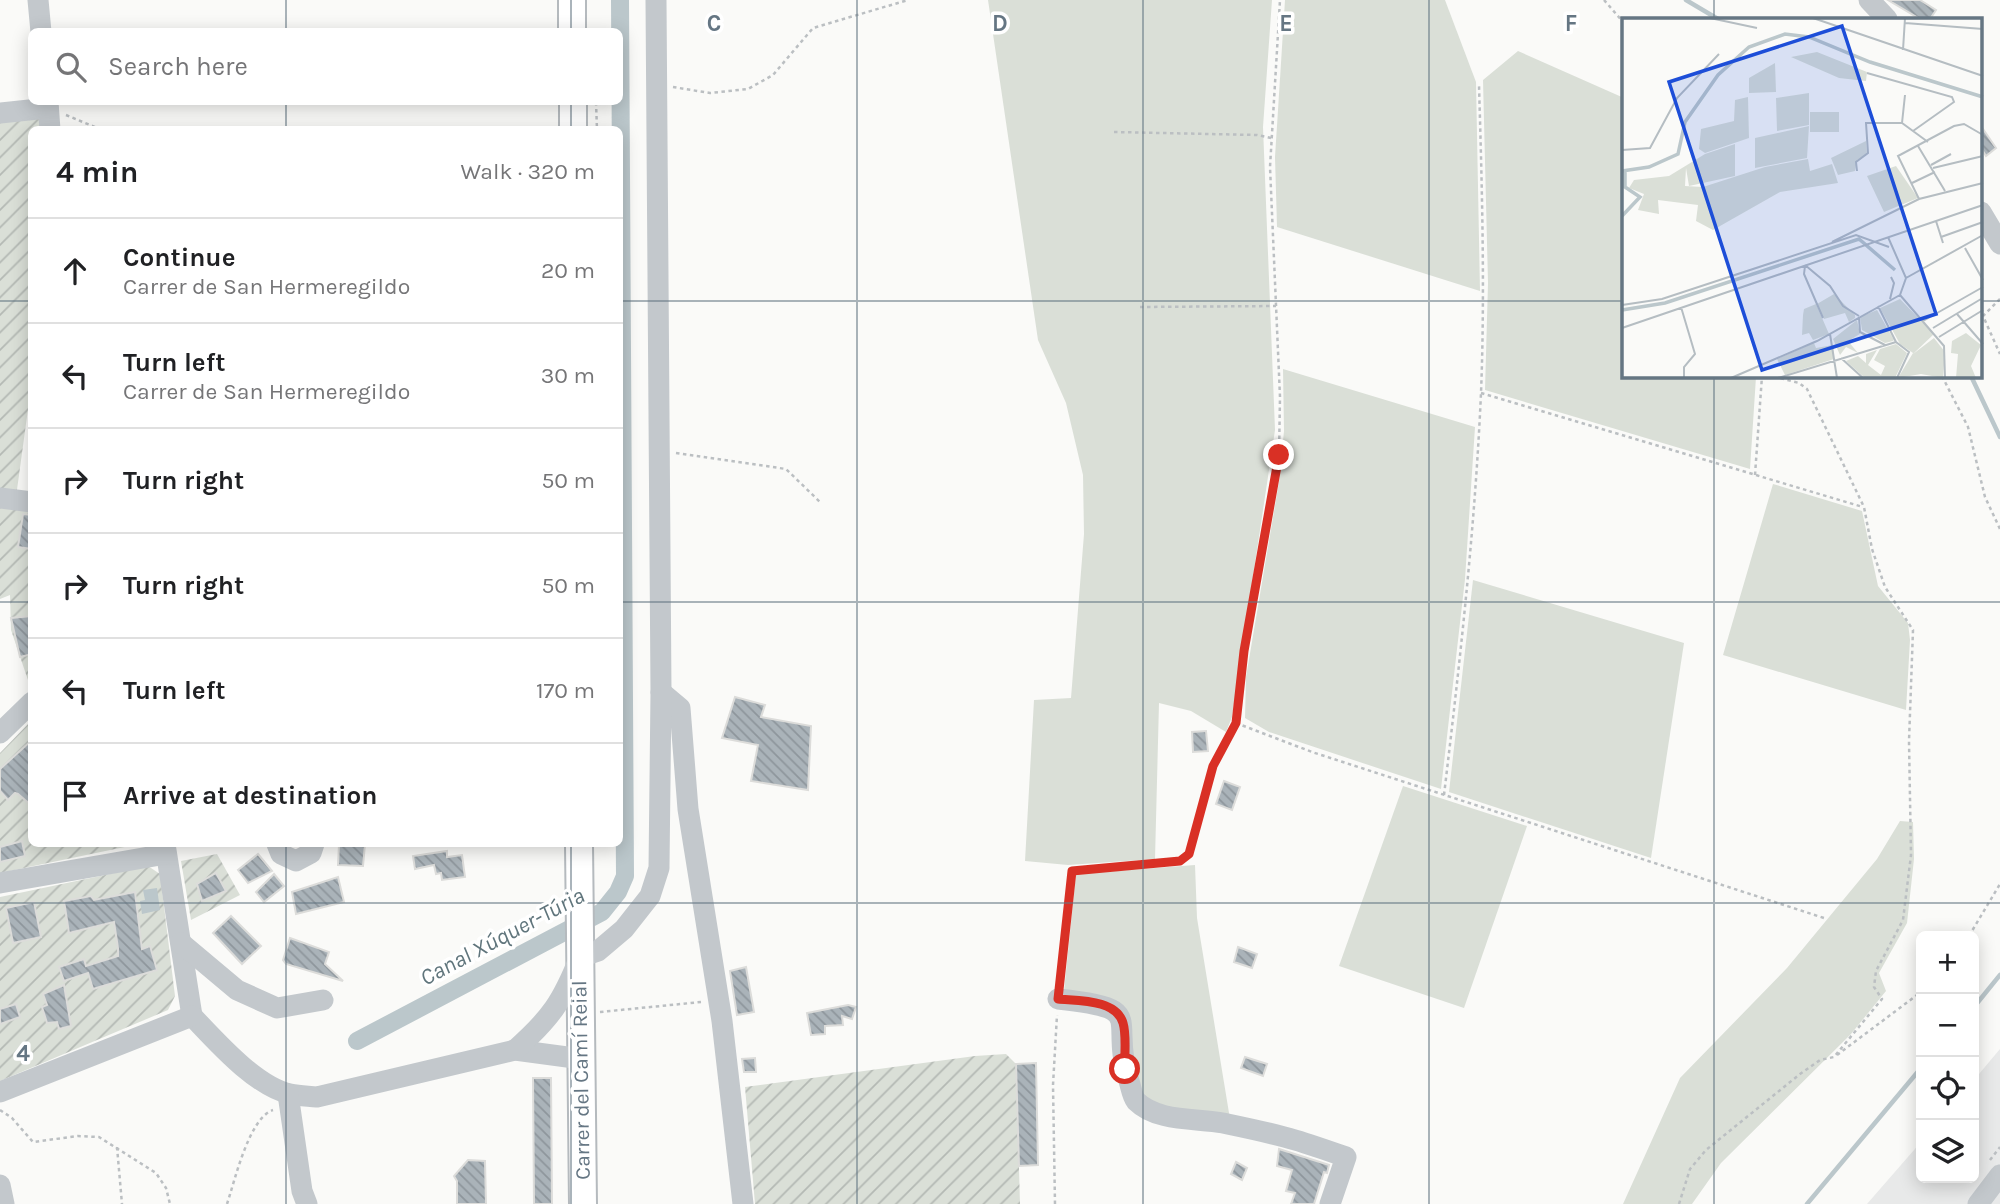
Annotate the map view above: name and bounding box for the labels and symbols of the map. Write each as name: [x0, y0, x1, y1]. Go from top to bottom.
text: C: [707, 10, 721, 37]
text: D: [992, 10, 1008, 37]
text: E: [1279, 10, 1293, 37]
text: F: [1565, 10, 1577, 37]
inset map: [1622, 18, 1982, 378]
route end: [1263, 439, 1294, 470]
water label: Canal Xúquer-Túria: [415, 882, 589, 991]
street label: Carrer del Camí Reial: [567, 980, 595, 1180]
text: 4: [16, 1040, 30, 1067]
route start: [1109, 1053, 1140, 1084]

